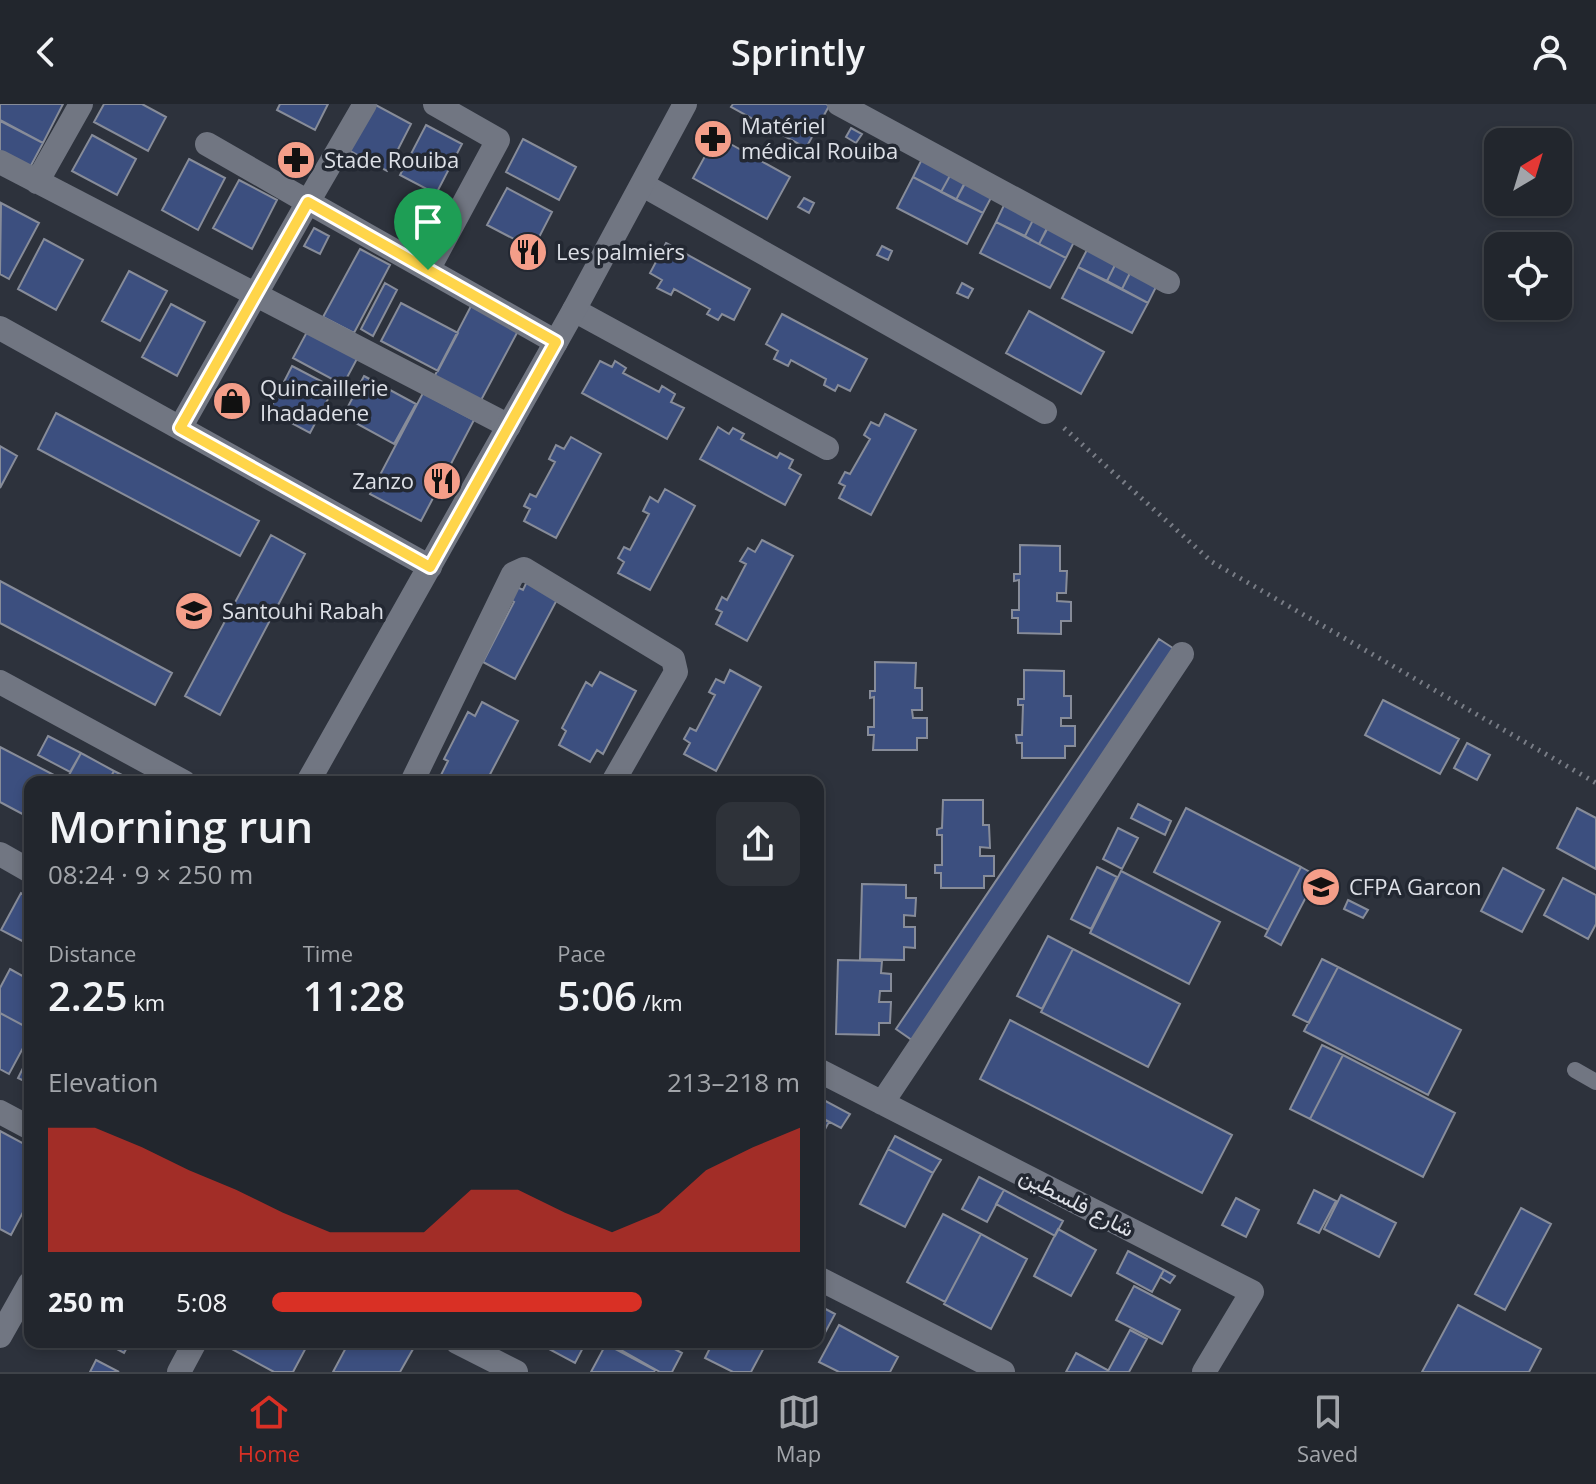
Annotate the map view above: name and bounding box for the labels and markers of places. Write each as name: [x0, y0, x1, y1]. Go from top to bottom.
place label: Matériel médical Rouiba: [741, 110, 898, 165]
pharmacy icon: Matériel médical Rouiba: [692, 118, 734, 160]
pharmacy icon: Stade Rouiba: [275, 139, 317, 181]
place label: Stade Rouiba: [324, 144, 459, 174]
pin: [394, 188, 462, 270]
restaurant icon: Les palmiers: [507, 231, 549, 273]
place label: Les palmiers: [556, 236, 685, 266]
place label: Quincaillerie Ihadadene: [260, 372, 388, 427]
shop icon: Quincaillerie Ihadadene: [211, 380, 253, 422]
restaurant icon: Zanzo: [421, 460, 463, 502]
place label: Zanzo: [352, 465, 414, 495]
school or university icon: Santouhi Rabah: [173, 590, 215, 632]
place label: Santouhi Rabah: [222, 595, 384, 625]
school or university icon: CFPA Garcon: [1300, 866, 1342, 908]
place label: CFPA Garcon: [1349, 871, 1482, 901]

